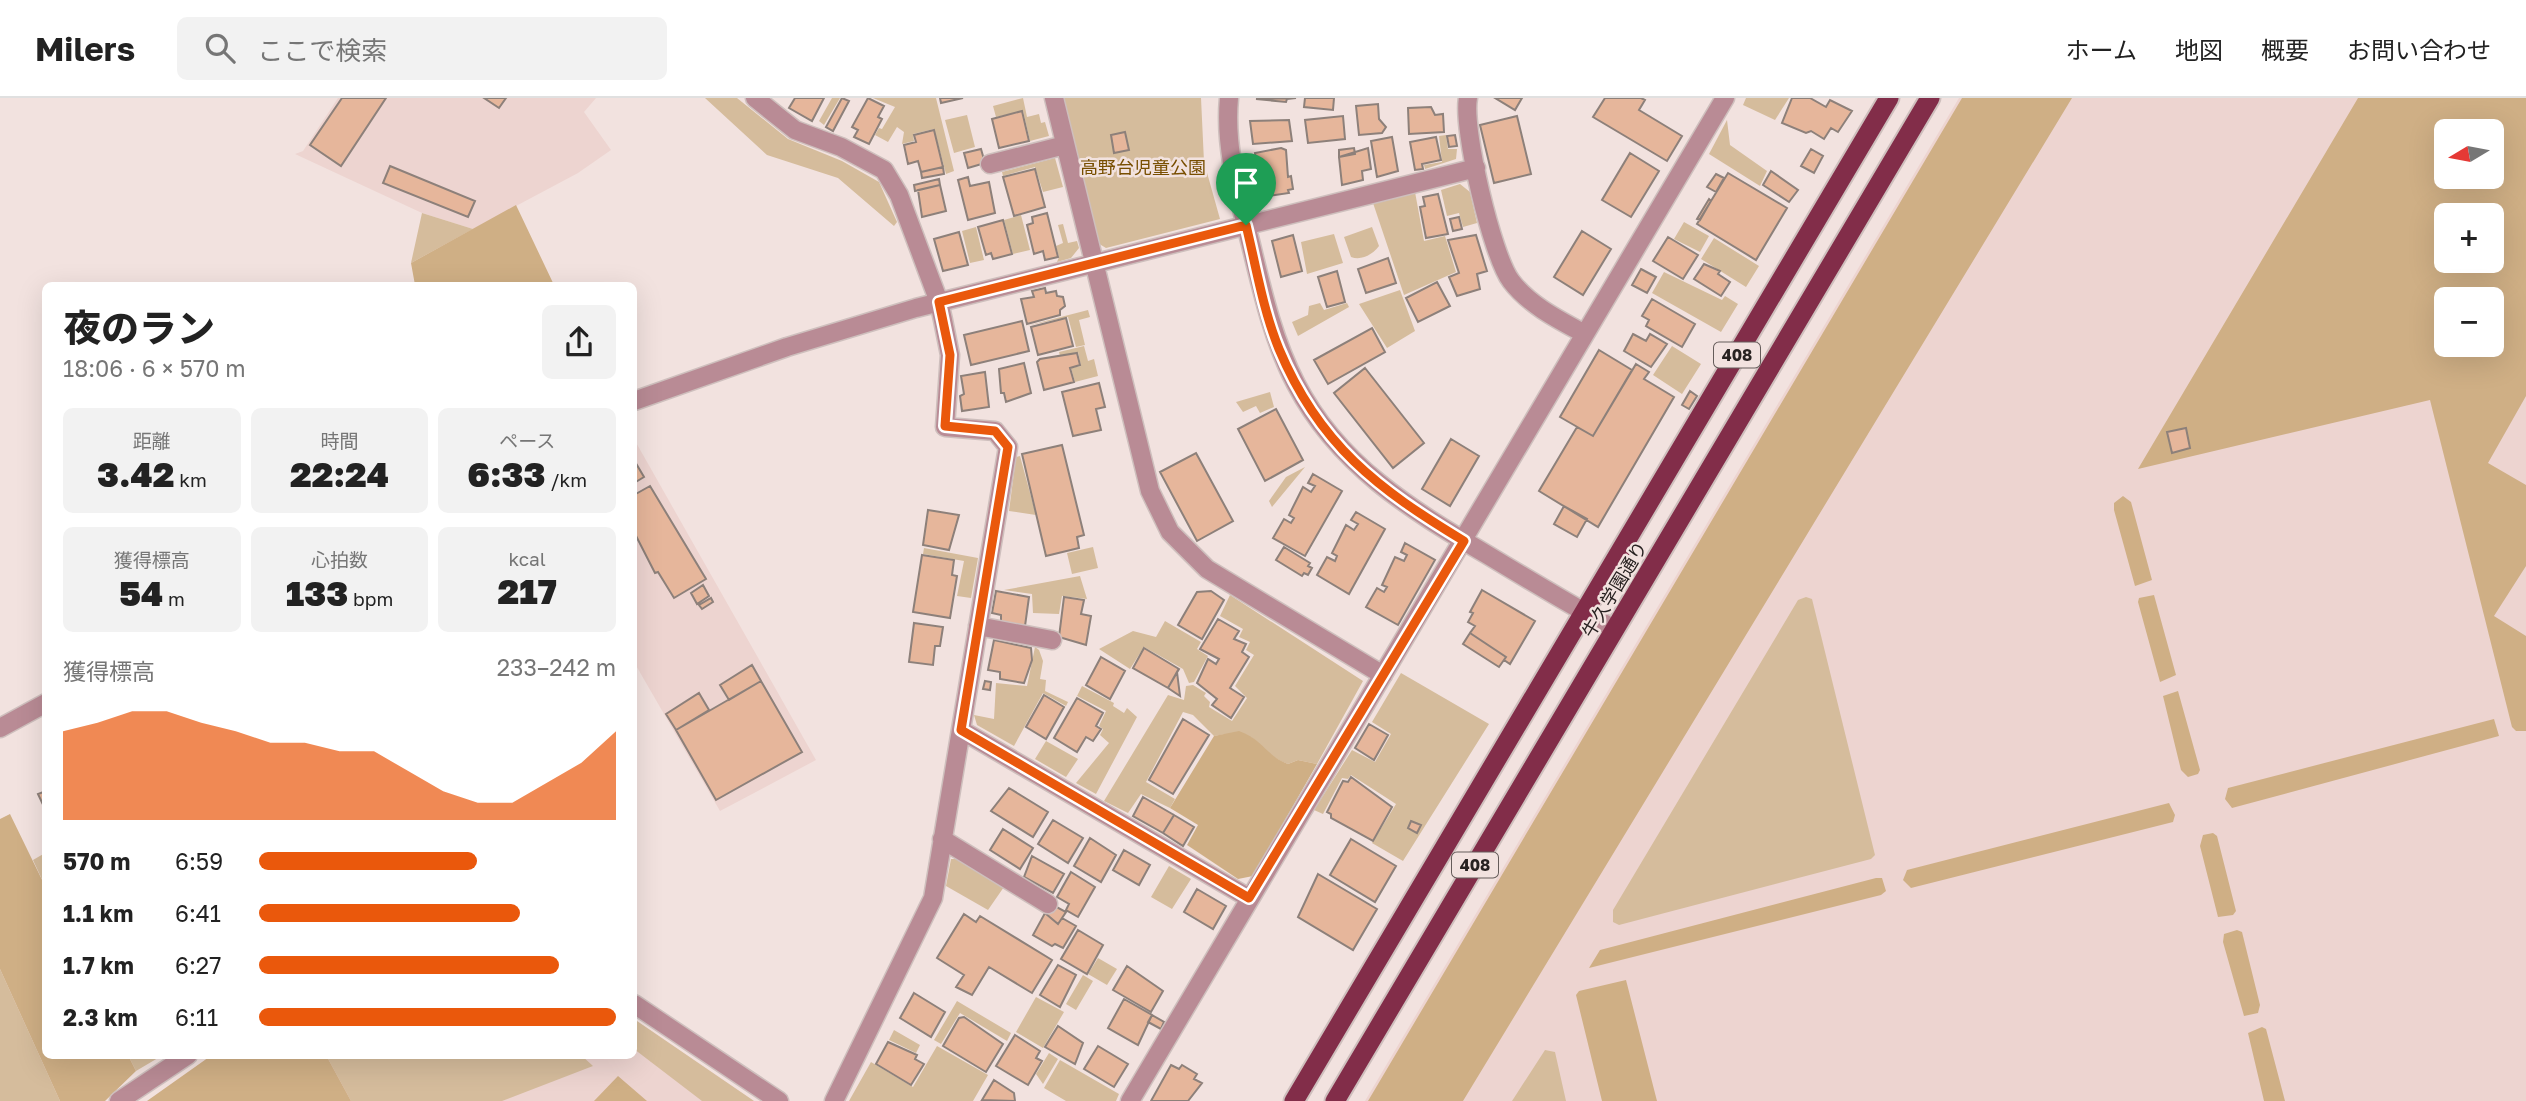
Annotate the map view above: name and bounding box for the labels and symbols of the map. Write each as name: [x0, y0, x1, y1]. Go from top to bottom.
north arrow: [2434, 119, 2504, 189]
pin: [1216, 153, 1276, 225]
park label: 高野台児童公園: [1080, 156, 1206, 178]
road number: 408: [1714, 342, 1760, 368]
street label: 牛久学園通り: [1577, 537, 1651, 641]
road number: 408: [1452, 852, 1498, 878]

